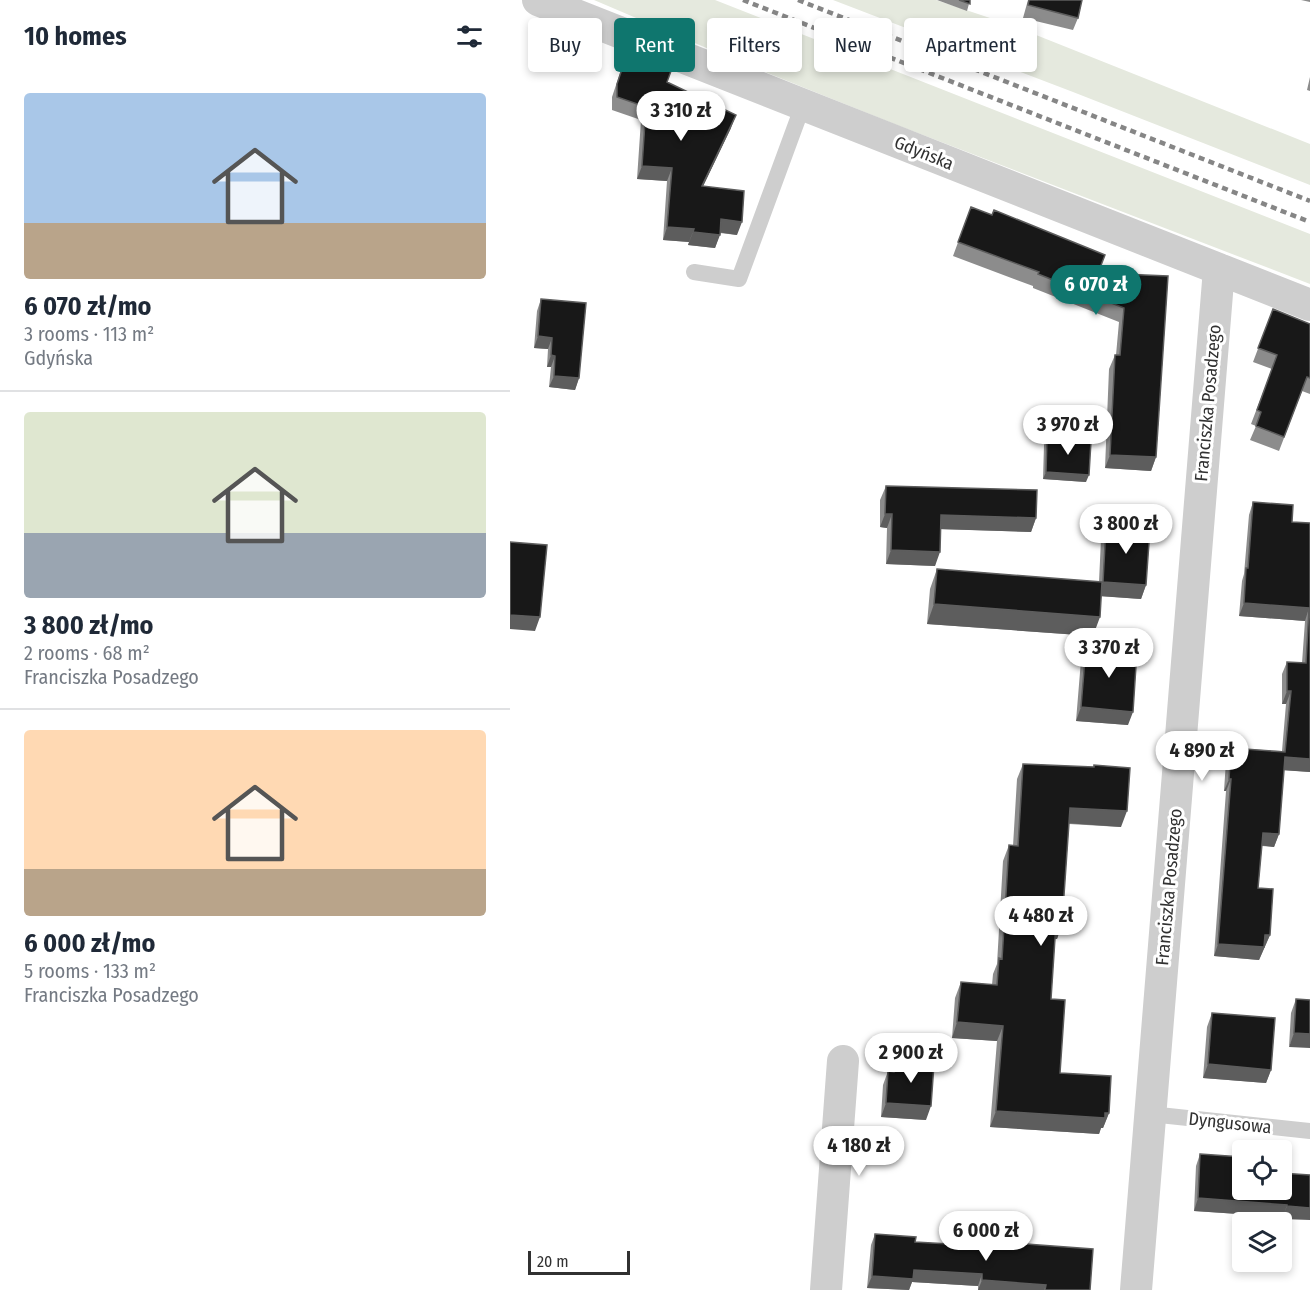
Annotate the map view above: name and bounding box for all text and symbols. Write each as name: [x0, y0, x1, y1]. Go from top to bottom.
chip: Buy: [528, 18, 602, 72]
chip: Rent: [614, 18, 695, 72]
chip: Filters: [707, 18, 802, 72]
chip: New: [814, 18, 892, 72]
chip: Apartment: [904, 18, 1037, 72]
icon: filters: [453, 20, 486, 53]
text: 10 homes: [24, 21, 127, 52]
pin: 3 310 zł: [619, 91, 743, 142]
text: 3 310 zł: [651, 98, 711, 122]
street label: Gdyńska: [891, 131, 957, 175]
icon: home: [201, 132, 309, 240]
pin: 6 070 zł: [1034, 265, 1158, 316]
text: 6 070 zł: [1064, 272, 1128, 296]
text: 6 070 zł/mo: [24, 291, 151, 322]
text: 3 rooms · 113 m²: [24, 322, 154, 346]
street label: Franciszka Posadzego: [1190, 324, 1226, 482]
text: Gdyńska: [24, 346, 93, 370]
pin: 3 970 zł: [1006, 405, 1130, 456]
text: 3 970 zł: [1037, 412, 1099, 436]
icon: home: [201, 451, 309, 559]
pin: 3 800 zł: [1064, 504, 1188, 555]
text: 3 800 zł: [1094, 511, 1158, 535]
text: 3 800 zł/mo: [24, 610, 154, 641]
pin: 3 370 zł: [1047, 628, 1171, 679]
text: 3 370 zł: [1078, 635, 1140, 659]
text: 2 rooms · 68 m²: [24, 641, 150, 665]
text: Franciszka Posadzego: [24, 665, 199, 689]
pin: 4 890 zł: [1140, 731, 1264, 782]
text: 4 890 zł: [1170, 738, 1234, 762]
icon: home: [201, 769, 309, 877]
street label: Franciszka Posadzego: [1151, 808, 1187, 966]
pin: 4 480 zł: [979, 896, 1103, 947]
text: 4 480 zł: [1008, 903, 1074, 927]
text: 6 000 zł/mo: [24, 928, 155, 959]
text: 5 rooms · 133 m²: [24, 959, 156, 983]
text: Franciszka Posadzego: [24, 983, 199, 1007]
pin: 2 900 zł: [849, 1033, 973, 1084]
text: 2 900 zł: [879, 1040, 943, 1064]
street label: Dyngusowa: [1187, 1108, 1273, 1138]
pin: 4 180 zł: [797, 1126, 921, 1177]
text: 4 180 zł: [827, 1133, 891, 1157]
map controls: [1232, 1140, 1292, 1272]
button: locate: [1232, 1140, 1292, 1200]
pin: 6 000 zł: [924, 1211, 1048, 1262]
button: layers: [1232, 1212, 1292, 1272]
text: 6 000 zł: [953, 1218, 1019, 1242]
scale bar: [528, 1248, 630, 1276]
text: 20 m: [537, 1252, 568, 1271]

